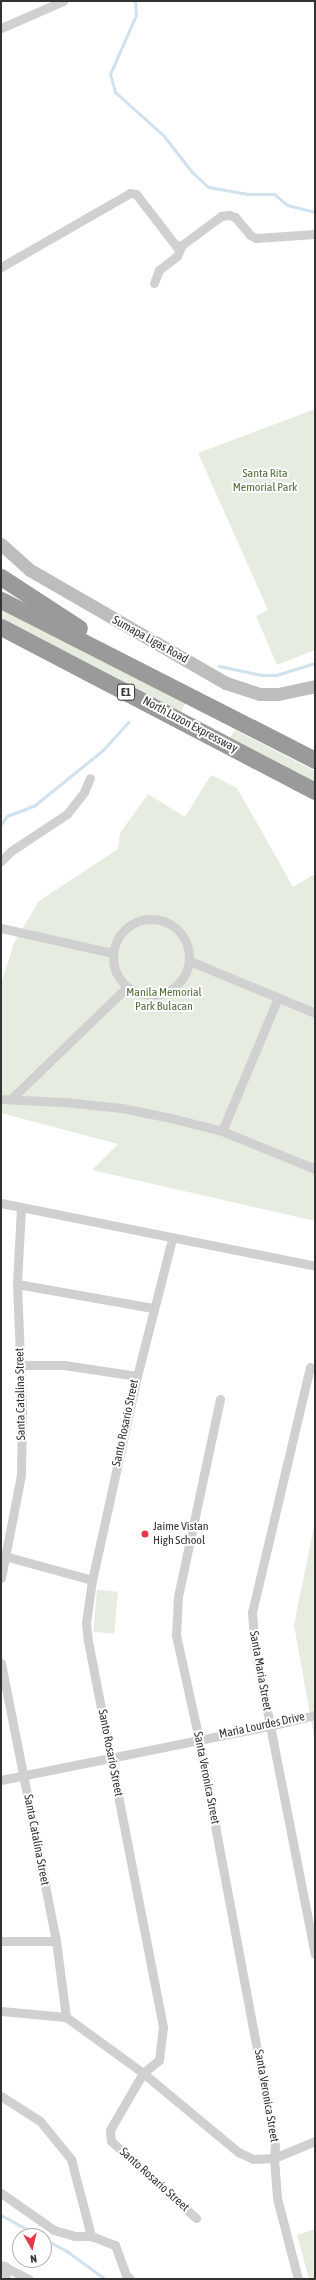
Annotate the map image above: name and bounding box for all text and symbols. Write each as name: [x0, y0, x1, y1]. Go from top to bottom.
park label: Santa Rita Memorial Park: [233, 467, 297, 495]
street label: Sumapa Ligas Road: [109, 613, 191, 667]
road number: E1: [117, 683, 135, 701]
street label: North Luzon Expressway: [140, 694, 240, 756]
park label: Manila Memorial Park Bulacan: [126, 986, 202, 1014]
street label: Santa Catalina Street: [13, 1348, 29, 1440]
street label: Santo Rosario Street: [110, 1378, 142, 1468]
place label: Jaime Vistan High School: [153, 1520, 209, 1548]
marker: Jaime Vistan High School: [140, 1529, 150, 1539]
street label: Santa Maria Street: [246, 1630, 274, 1712]
street label: Santo Rosario Street: [94, 1708, 126, 1798]
street label: Maria Lourdes Drive: [218, 1710, 306, 1742]
street label: Santa Veronica Street: [190, 1731, 222, 1825]
street label: Santa Catalina Street: [20, 1793, 52, 1887]
street label: Santa Veronica Street: [251, 2049, 281, 2143]
street label: Santo Rosario Street: [116, 2145, 192, 2215]
north arrow: [12, 2228, 52, 2268]
text: N: [29, 2252, 38, 2265]

